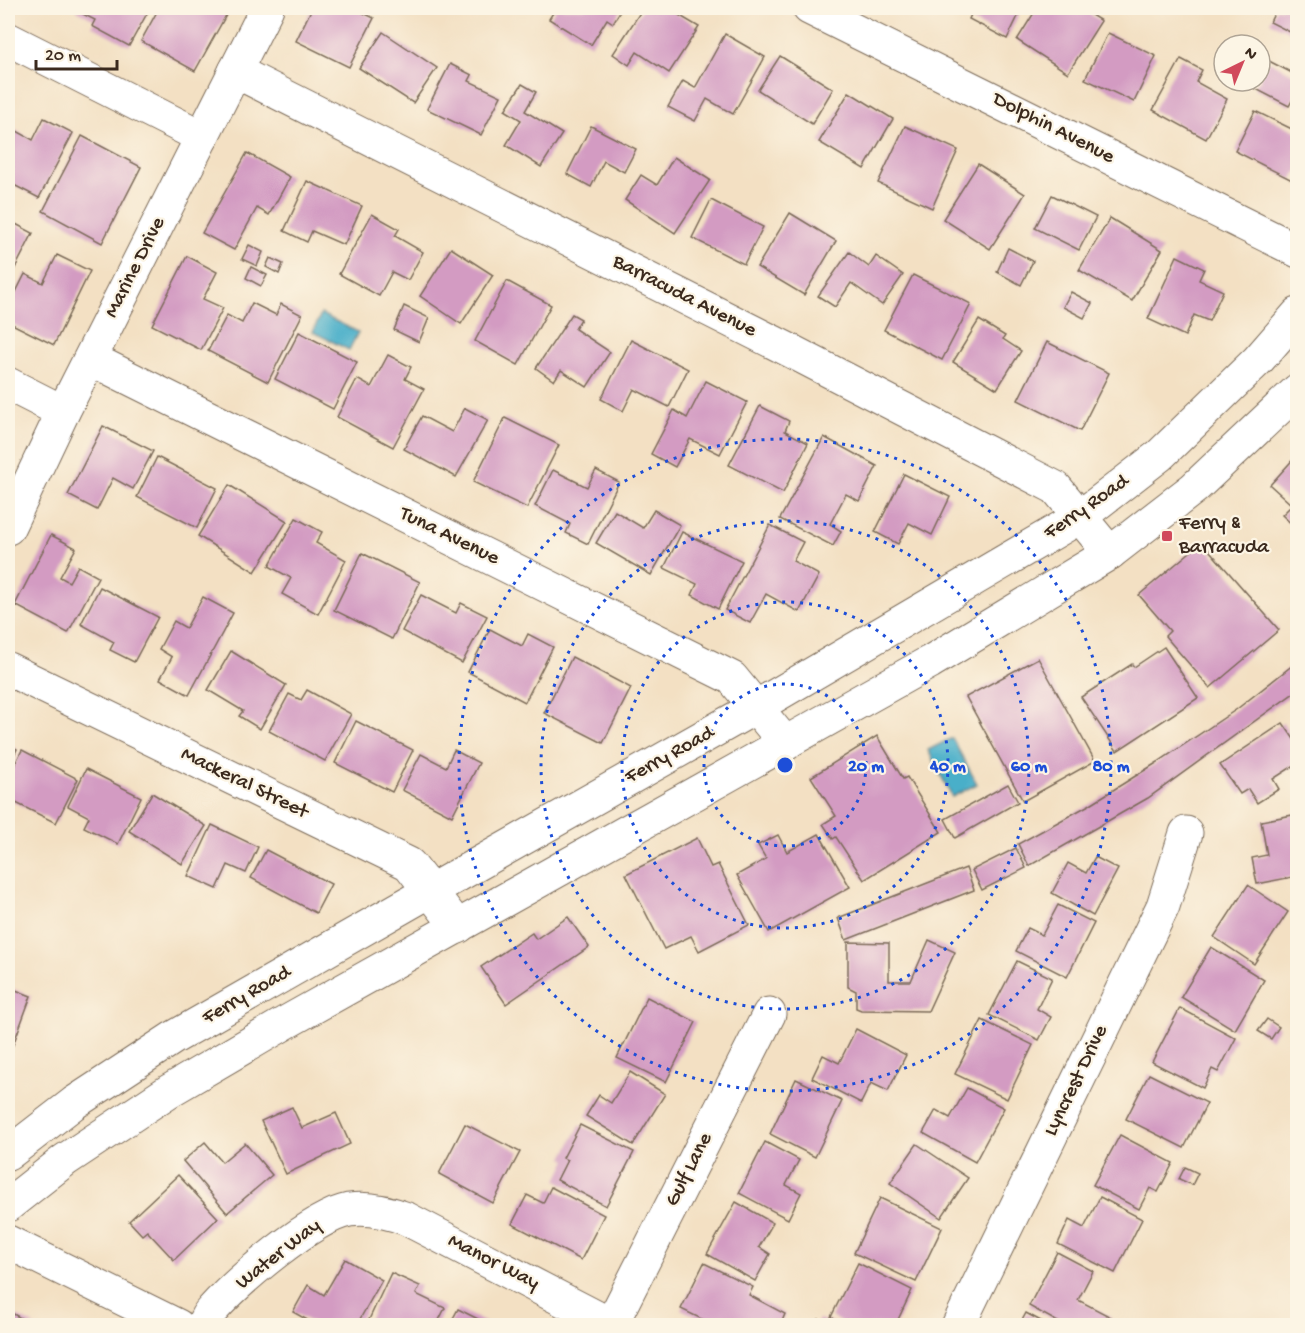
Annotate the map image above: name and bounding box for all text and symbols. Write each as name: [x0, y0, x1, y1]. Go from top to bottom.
scale bar: [36, 33, 117, 71]
north arrow: [1212, 33, 1272, 93]
text: N: [1240, 44, 1261, 65]
text: 20 m: [45, 46, 81, 67]
street label: Dolphin Avenue: [986, 87, 1119, 171]
street label: Marine Drive: [100, 212, 173, 323]
street label: Barracuda Avenue: [607, 250, 761, 345]
street label: Ferry Road: [1039, 469, 1136, 547]
street label: Tuna Avenue: [394, 502, 504, 572]
place label: Ferry & Barracuda: [1178, 512, 1270, 561]
marker: Ferry & Barracuda: [1160, 529, 1174, 543]
street label: Ferry Road: [620, 721, 720, 791]
street label: Mackeral Street: [176, 742, 314, 827]
centre of rings: [775, 755, 795, 775]
text: 20 m: [848, 757, 884, 778]
text: 40 m: [929, 757, 966, 778]
text: 60 m: [1011, 757, 1047, 778]
text: 80 m: [1092, 757, 1130, 778]
street label: Ferry Road: [198, 960, 297, 1032]
street label: Lyncrest Drive: [1039, 1020, 1115, 1141]
street label: Gulf Lane: [661, 1128, 720, 1211]
street label: Water Way: [231, 1214, 327, 1296]
street label: Manor Way: [443, 1229, 543, 1297]

